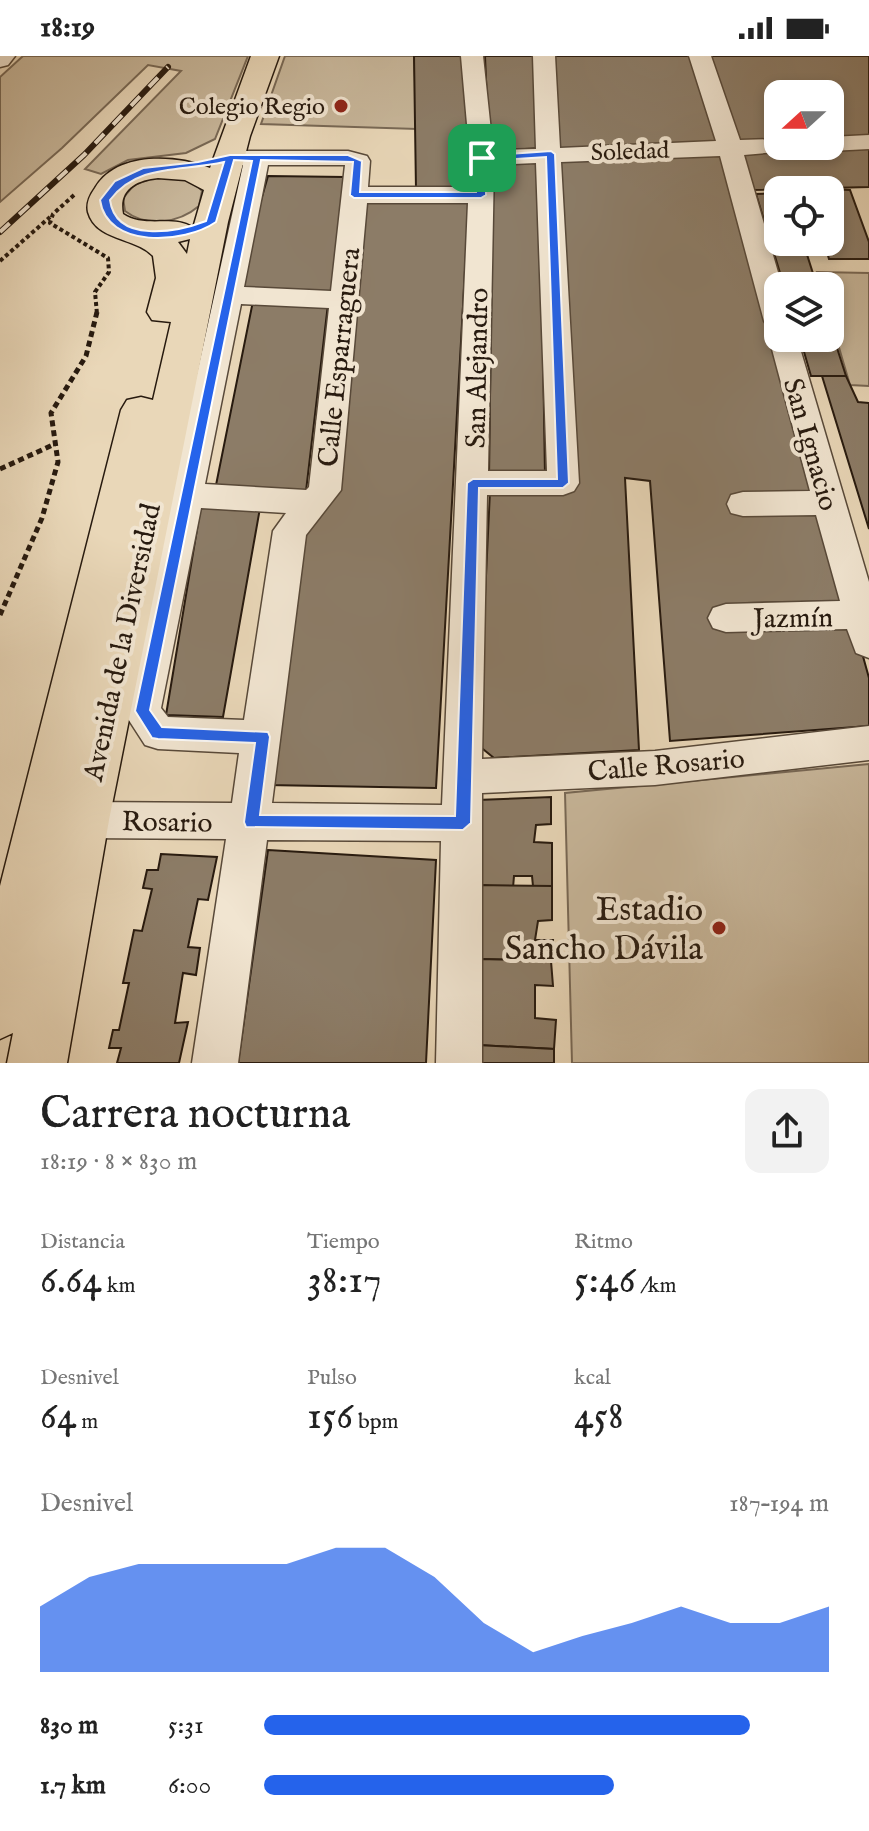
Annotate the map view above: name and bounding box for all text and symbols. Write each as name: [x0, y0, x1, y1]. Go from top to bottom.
text: 18:19: [40, 9, 95, 47]
north arrow: [764, 80, 844, 160]
map controls: [764, 80, 844, 352]
place label: Colegio Regio: [179, 92, 325, 123]
marker: Colegio Regio: [332, 97, 350, 115]
pin: [448, 124, 516, 192]
icon: arrive: [460, 136, 504, 180]
street label: Soledad: [590, 136, 670, 169]
button: locate: [764, 176, 844, 256]
street label: Calle Esparraguera: [312, 245, 370, 469]
button: layers: [764, 272, 844, 352]
street label: San Alejandro: [460, 287, 497, 449]
street label: San Ignacio: [774, 374, 845, 515]
street label: Avenida de la Diversidad: [77, 500, 170, 786]
street label: Jazmín: [750, 601, 833, 638]
street label: Calle Rosario: [586, 742, 746, 791]
street label: Rosario: [121, 805, 213, 842]
place label: Estadio Sancho Dávila: [505, 889, 703, 971]
marker: Estadio Sancho Dávila: [710, 919, 728, 937]
text: Carrera nocturna: [40, 1087, 350, 1143]
button: share: [745, 1089, 829, 1173]
text: 18:19 · 8 × 830 m: [40, 1145, 197, 1178]
text: Distancia: [40, 1228, 125, 1256]
text: Tiempo: [307, 1228, 380, 1256]
text: Ritmo: [574, 1228, 633, 1256]
text: 6.64: [40, 1256, 102, 1307]
text: 38:17: [307, 1256, 382, 1307]
text: 5:46: [574, 1256, 636, 1307]
text: km: [102, 1272, 136, 1300]
text: /km: [636, 1272, 677, 1300]
text: Desnivel: [40, 1364, 119, 1392]
text: Pulso: [307, 1364, 357, 1392]
text: kcal: [574, 1364, 611, 1392]
text: 64: [40, 1392, 76, 1443]
text: 156: [307, 1392, 353, 1443]
text: 458: [574, 1392, 624, 1443]
text: m: [76, 1408, 98, 1436]
text: bpm: [353, 1408, 399, 1436]
text: Desnivel: [40, 1487, 133, 1520]
text: 187–194 m: [729, 1487, 829, 1520]
text: 830 m: [40, 1709, 98, 1742]
text: 5:31: [168, 1709, 204, 1742]
text: 1.7 km: [40, 1769, 106, 1802]
text: 6:00: [168, 1769, 211, 1802]

